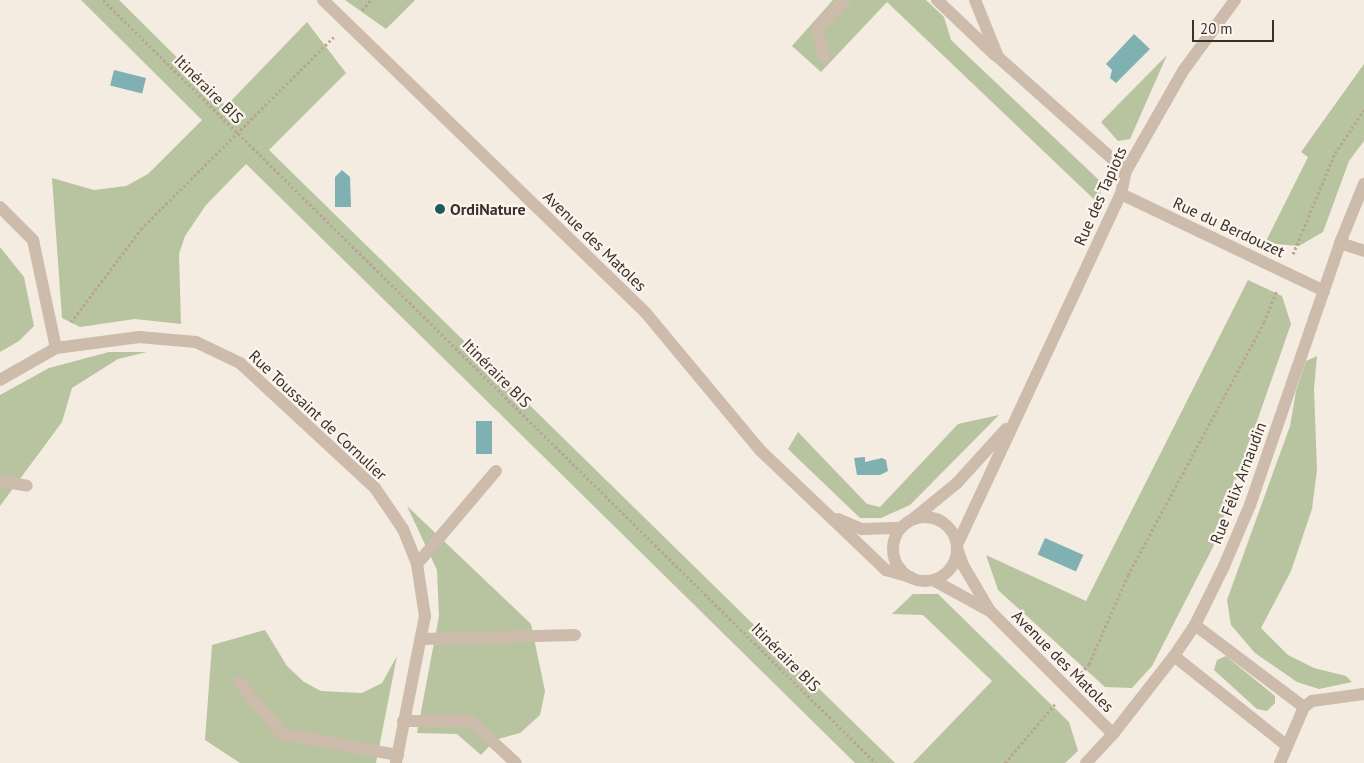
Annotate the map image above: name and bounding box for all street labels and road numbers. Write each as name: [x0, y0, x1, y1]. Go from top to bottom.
street label: Itinéraire BIS: [171, 51, 247, 127]
street label: Rue des Tapiots: [1069, 143, 1131, 249]
street label: Avenue des Matoles: [539, 187, 651, 295]
street label: Rue du Berdouzet: [1170, 193, 1288, 261]
street label: Itinéraire BIS: [459, 335, 535, 411]
street label: Rue Toussaint de Cornulier: [245, 346, 391, 484]
street label: Rue Félix Arnaudin: [1206, 419, 1270, 547]
street label: Avenue des Matoles: [1008, 606, 1118, 716]
street label: Itinéraire BIS: [748, 619, 824, 695]

